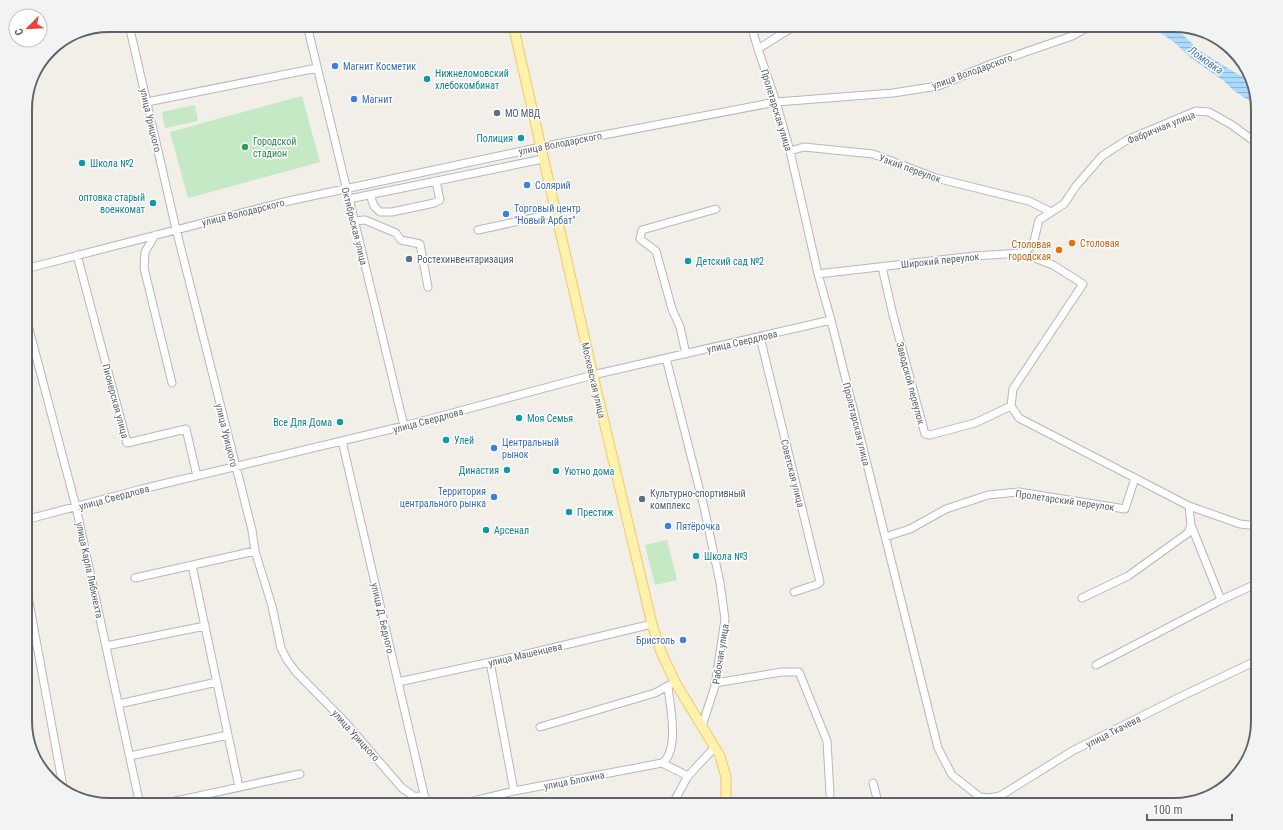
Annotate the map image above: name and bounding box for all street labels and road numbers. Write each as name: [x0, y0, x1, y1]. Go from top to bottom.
street label: улица Володарского: [930, 52, 1014, 91]
street label: Пролетарская улица: [759, 68, 794, 153]
street label: улица Урицкого: [138, 87, 163, 153]
street label: Фабричная улица: [1125, 108, 1197, 146]
street label: улица Володарского: [517, 130, 603, 157]
street label: Узкий переулок: [877, 152, 943, 185]
street label: Октябрьская улица: [340, 186, 370, 266]
street label: улица Володарского: [201, 197, 286, 228]
street label: Широкий переулок: [900, 251, 980, 270]
street label: улица Свердлова: [706, 328, 779, 355]
street label: Московская улица: [579, 341, 608, 419]
street label: Заводской переулок: [894, 341, 927, 426]
street label: Пионерская улица: [100, 363, 131, 440]
street label: Пролетарская улица: [841, 381, 872, 467]
street label: улица Урицкого: [213, 402, 240, 468]
street label: улица Свердлова: [392, 406, 465, 435]
street label: Советская улица: [779, 438, 806, 508]
street label: улица Свердлова: [78, 483, 151, 512]
street label: Пролетарский переулок: [1015, 488, 1115, 513]
street label: улица Карла Либкнехта: [74, 521, 105, 619]
street label: улица Д. Бедного: [369, 582, 396, 655]
street label: Рабочая улица: [710, 623, 731, 685]
street label: улица Машенцева: [487, 641, 563, 668]
street label: улица Урицкого: [330, 707, 381, 763]
street label: улица Ткачева: [1084, 713, 1143, 750]
street label: улица Блохина: [543, 769, 605, 792]

